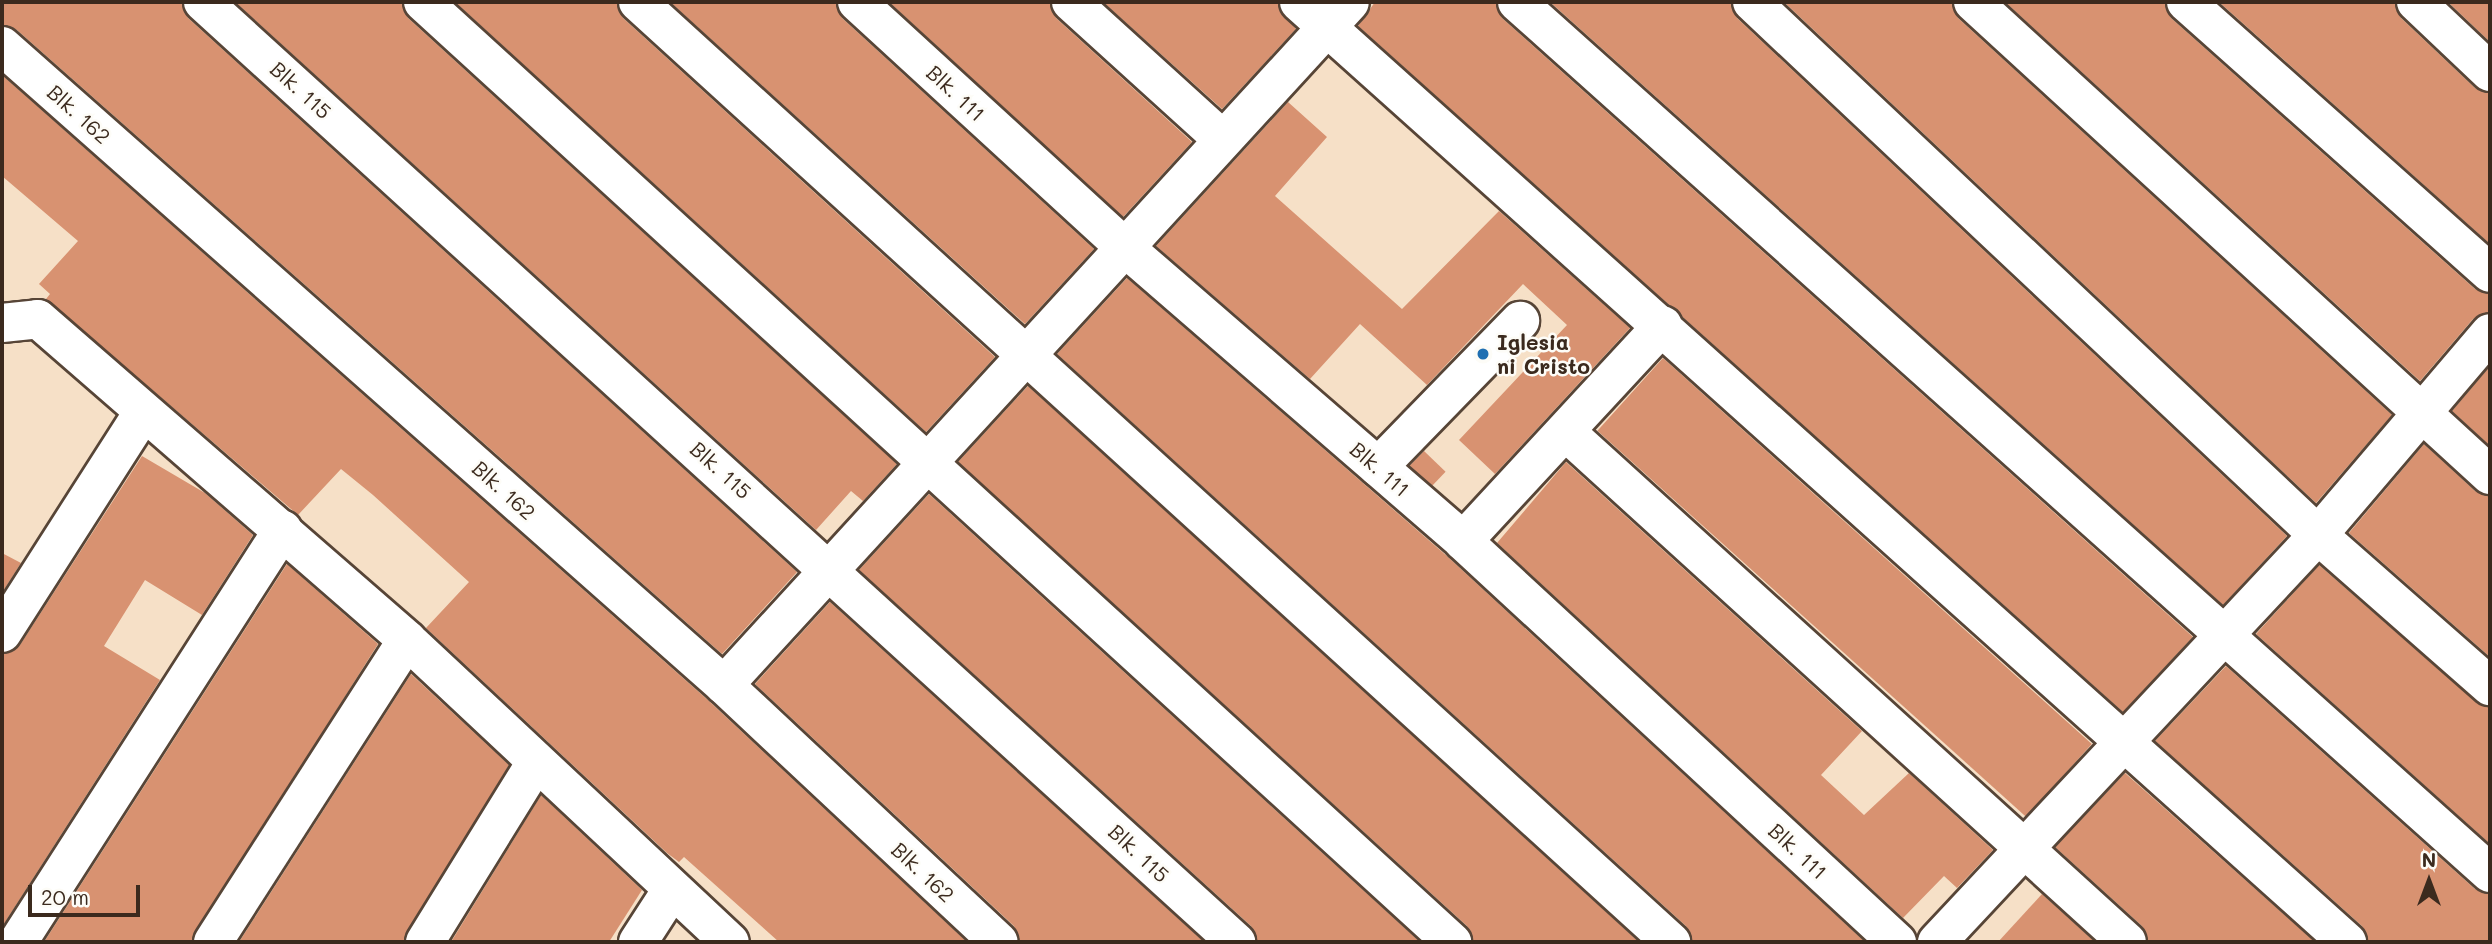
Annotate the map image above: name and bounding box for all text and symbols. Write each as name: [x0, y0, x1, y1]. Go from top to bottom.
street label: Blk. 115: [265, 56, 337, 124]
street label: Blk. 111: [922, 60, 990, 126]
street label: Blk. 162: [42, 79, 116, 149]
place label: Iglesia ni Cristo: [1497, 329, 1590, 379]
marker: Iglesia ni Cristo: [1475, 346, 1491, 362]
street label: Blk. 115: [685, 436, 757, 504]
street label: Blk. 111: [1345, 436, 1415, 502]
street label: Blk. 162: [467, 455, 541, 525]
street label: Blk. 111: [1764, 818, 1832, 884]
street label: Blk. 115: [1104, 819, 1174, 887]
street label: Blk. 162: [887, 837, 959, 907]
north arrow: [2394, 846, 2464, 916]
text: N: [2422, 847, 2436, 872]
scale bar: [32, 870, 144, 914]
text: 20 m: [41, 883, 89, 910]

